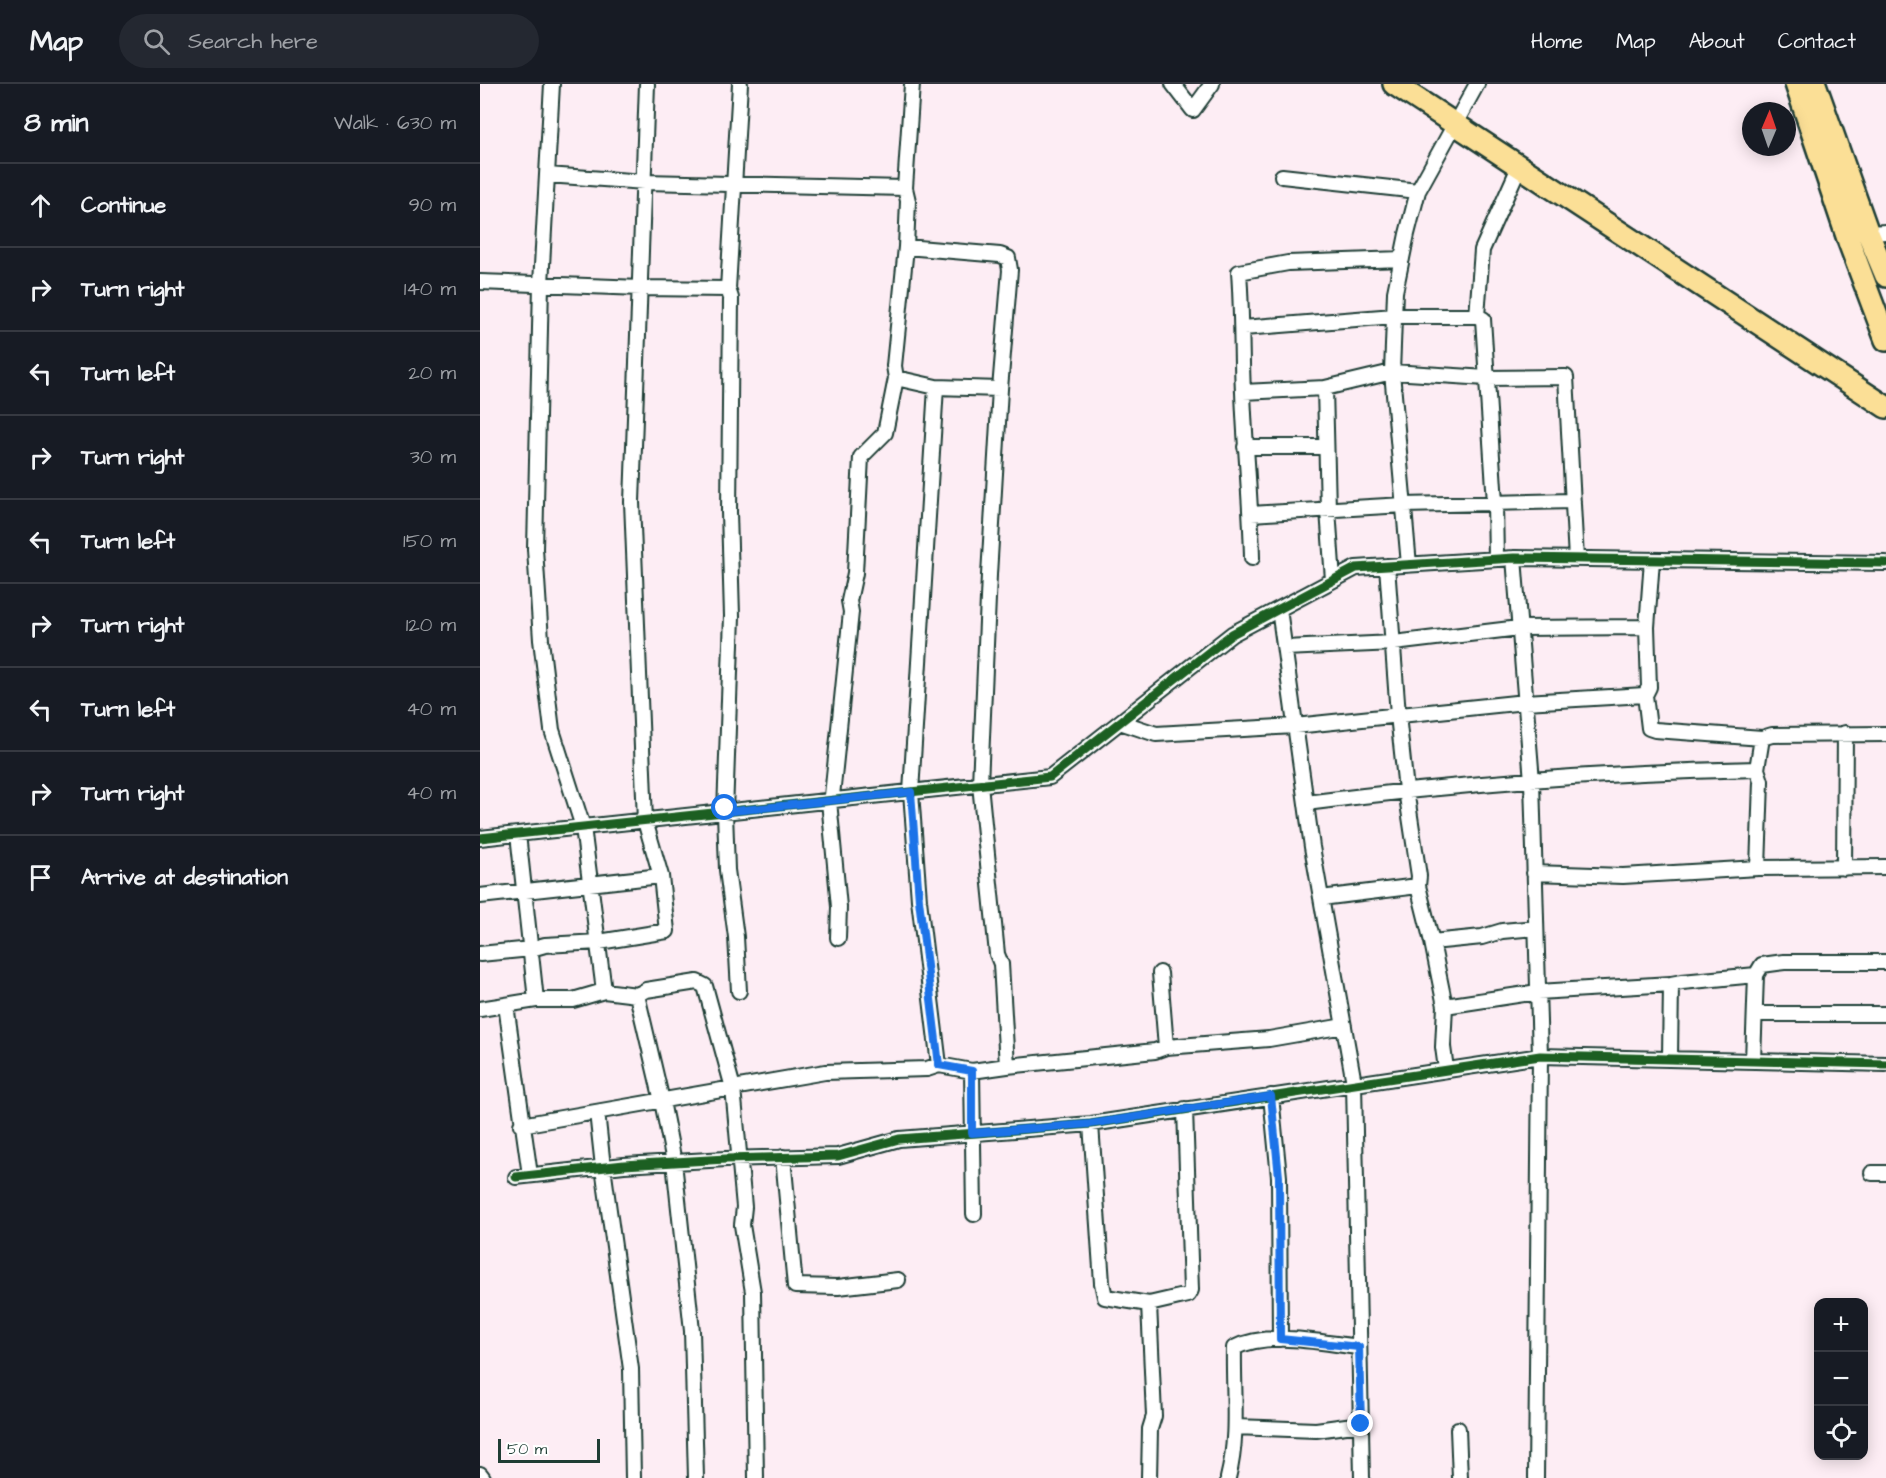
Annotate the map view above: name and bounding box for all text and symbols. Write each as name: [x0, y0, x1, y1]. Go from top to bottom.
search box: [119, 14, 539, 68]
text: Map: [30, 22, 83, 61]
icon: search: [140, 25, 173, 58]
text: Search here: [188, 26, 318, 57]
text: Home: [1531, 27, 1583, 56]
text: Map: [1616, 27, 1656, 56]
text: About: [1689, 27, 1745, 56]
text: Contact: [1778, 27, 1856, 56]
north arrow: [1742, 102, 1796, 156]
text: 8 min: [24, 105, 88, 141]
text: Walk · 630 m: [334, 109, 456, 137]
icon: ahead: [24, 189, 57, 222]
text: Continue: [81, 190, 166, 221]
text: 90 m: [408, 191, 456, 219]
icon: right: [24, 273, 57, 306]
text: Turn right: [81, 274, 184, 305]
text: 140 m: [404, 275, 456, 303]
icon: left: [24, 357, 57, 390]
text: Turn left: [81, 358, 175, 389]
text: 20 m: [408, 359, 456, 387]
icon: right: [24, 441, 57, 474]
text: Turn right: [81, 442, 184, 473]
text: 30 m: [410, 443, 456, 471]
icon: left: [24, 525, 57, 558]
text: Turn left: [81, 526, 175, 557]
text: 150 m: [403, 527, 456, 555]
icon: right: [24, 609, 57, 642]
text: Turn right: [81, 610, 184, 641]
text: 120 m: [406, 611, 456, 639]
icon: left: [24, 693, 57, 726]
text: Turn left: [81, 694, 175, 725]
text: 40 m: [406, 695, 456, 723]
icon: right: [24, 777, 57, 810]
text: Turn right: [81, 778, 184, 809]
text: 40 m: [406, 779, 456, 807]
route start: [711, 794, 737, 820]
icon: arrive: [24, 861, 57, 894]
text: Arrive at destination: [81, 862, 288, 893]
map controls: [1814, 1298, 1868, 1460]
button: +: [1814, 1298, 1868, 1352]
button: −: [1814, 1352, 1868, 1406]
button: locate: [1814, 1406, 1868, 1460]
route end: [1347, 1410, 1373, 1436]
scale bar: [498, 1436, 600, 1464]
text: 50 m: [507, 1438, 547, 1460]

